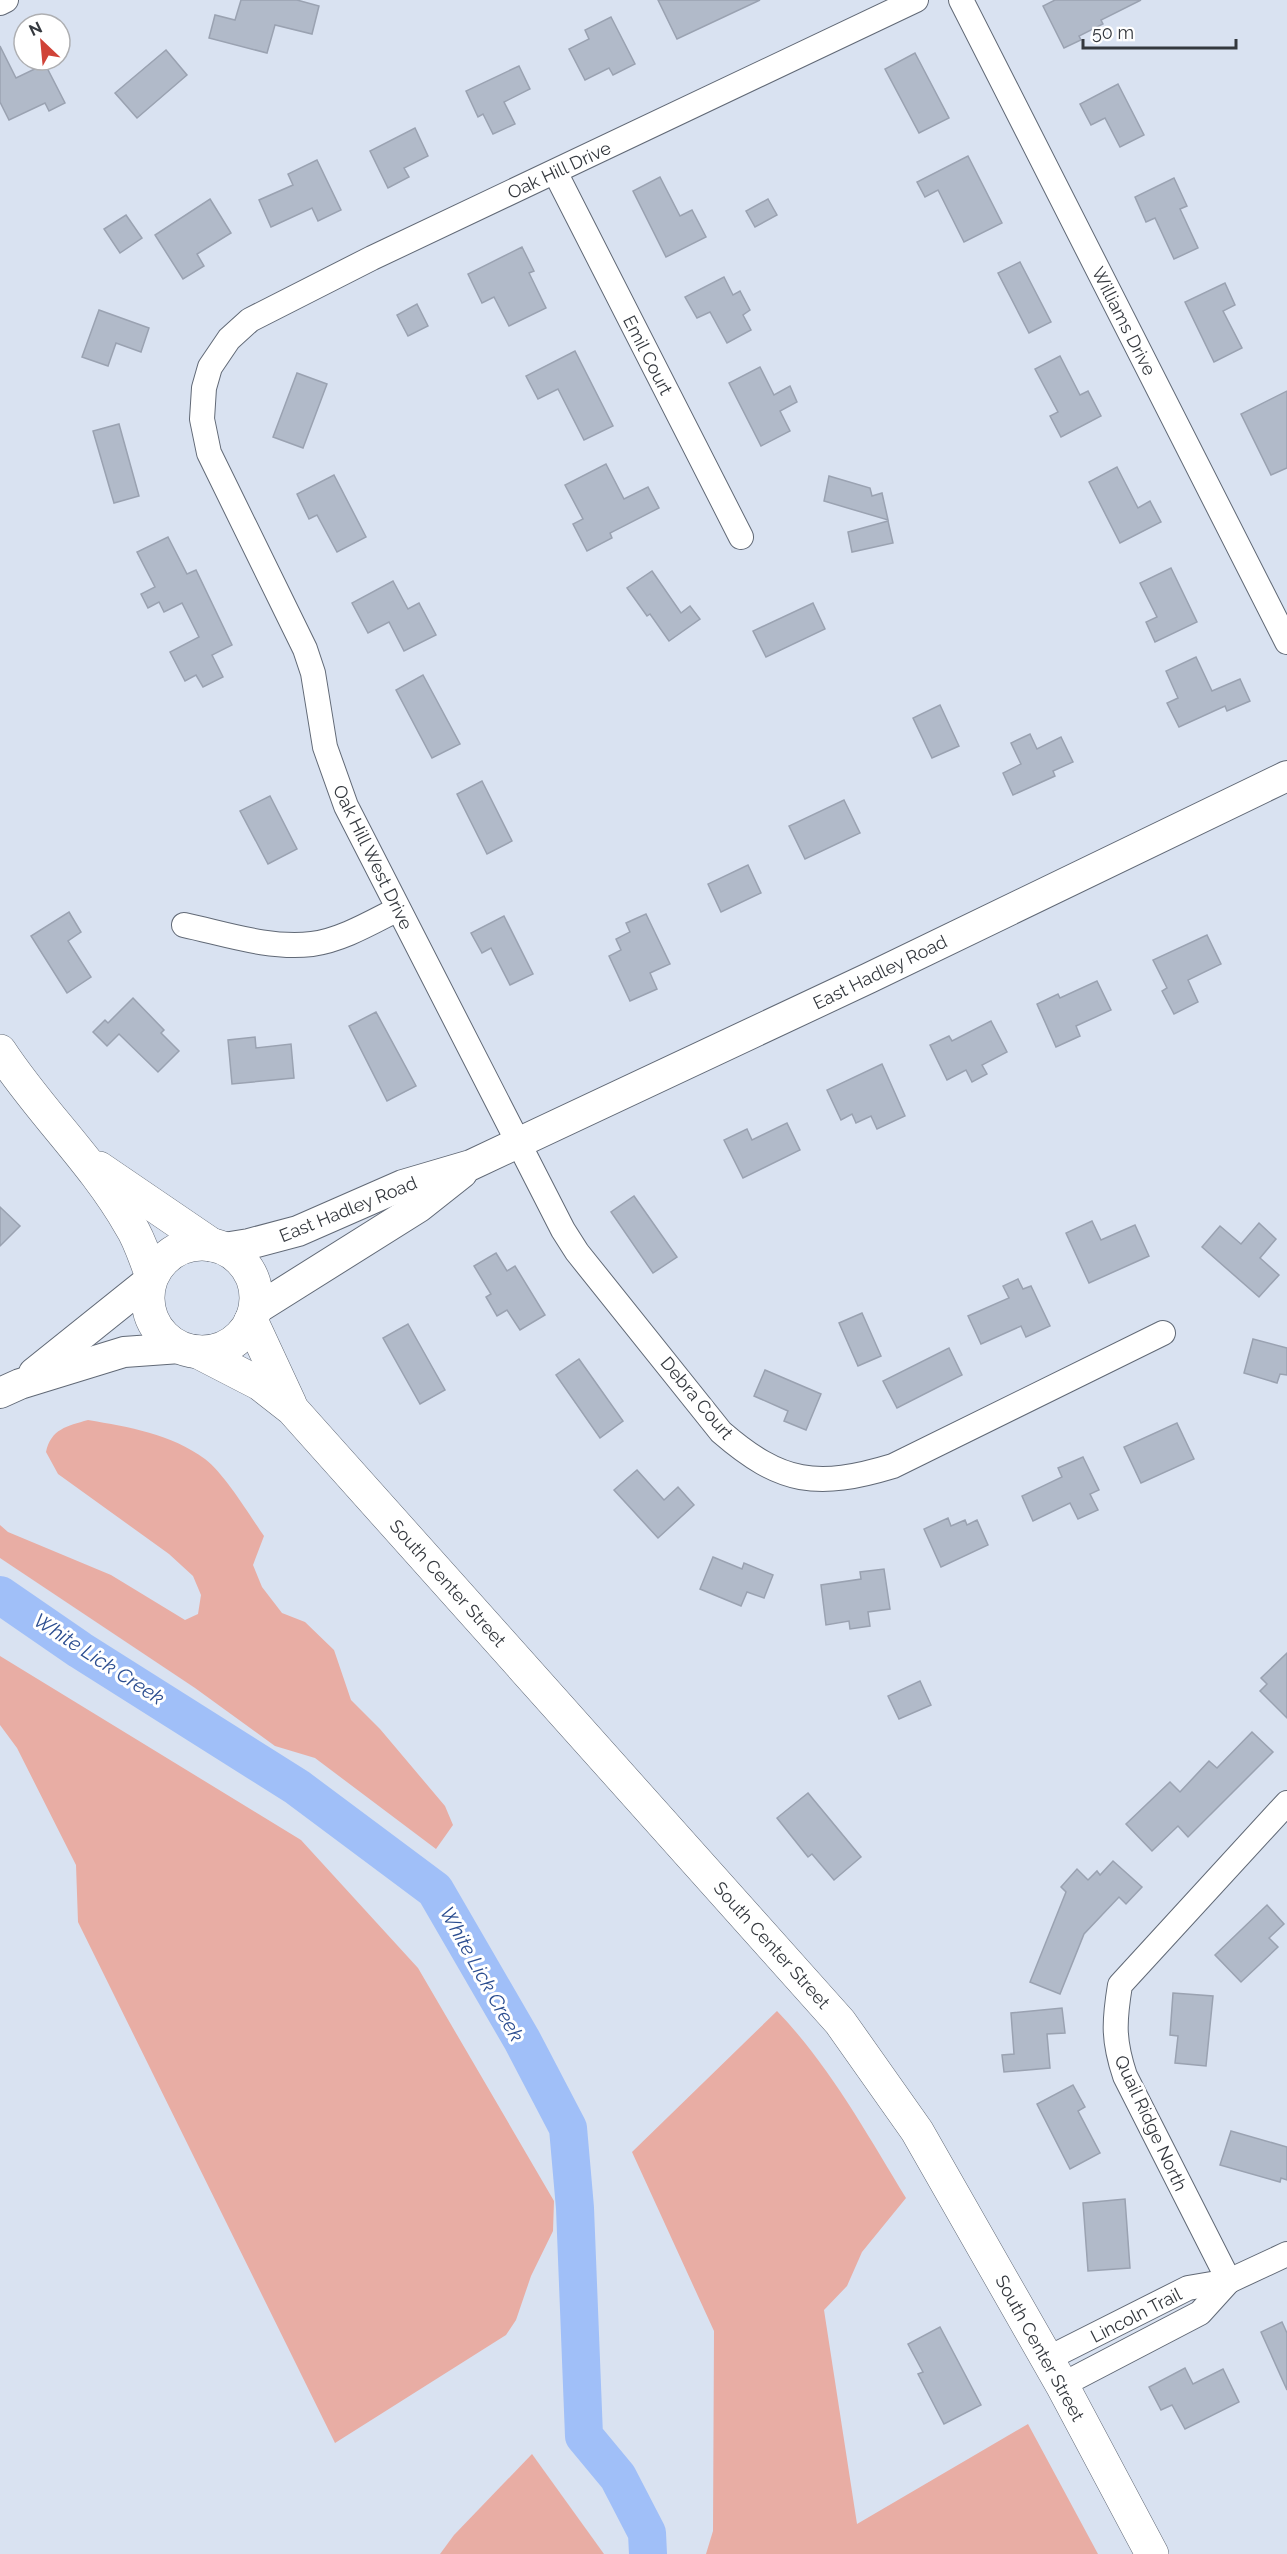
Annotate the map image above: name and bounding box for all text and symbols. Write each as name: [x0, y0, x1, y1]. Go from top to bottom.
north arrow: [12, 12, 72, 72]
scale bar: [1083, 12, 1236, 50]
text: N: [26, 18, 45, 40]
text: 50 m: [1092, 22, 1134, 43]
street label: Oak Hill Drive: [504, 137, 614, 203]
street label: Williams Drive: [1088, 263, 1161, 379]
street label: Emil Court: [619, 312, 677, 398]
street label: Oak Hill West Drive: [329, 781, 417, 933]
street label: East Hadley Road: [810, 930, 950, 1014]
street label: East Hadley Road: [276, 1172, 420, 1246]
street label: Debra Court: [656, 1352, 738, 1444]
street label: South Center Street: [385, 1515, 511, 1651]
water label: White Lick Creek: [29, 1608, 169, 1710]
street label: South Center Street: [709, 1877, 835, 2013]
water label: White Lick Creek: [435, 1902, 529, 2046]
street label: Quail Ridge North: [1110, 2052, 1192, 2194]
street label: South Center Street: [991, 2271, 1089, 2425]
street label: Lincoln Trail: [1087, 2283, 1185, 2347]

